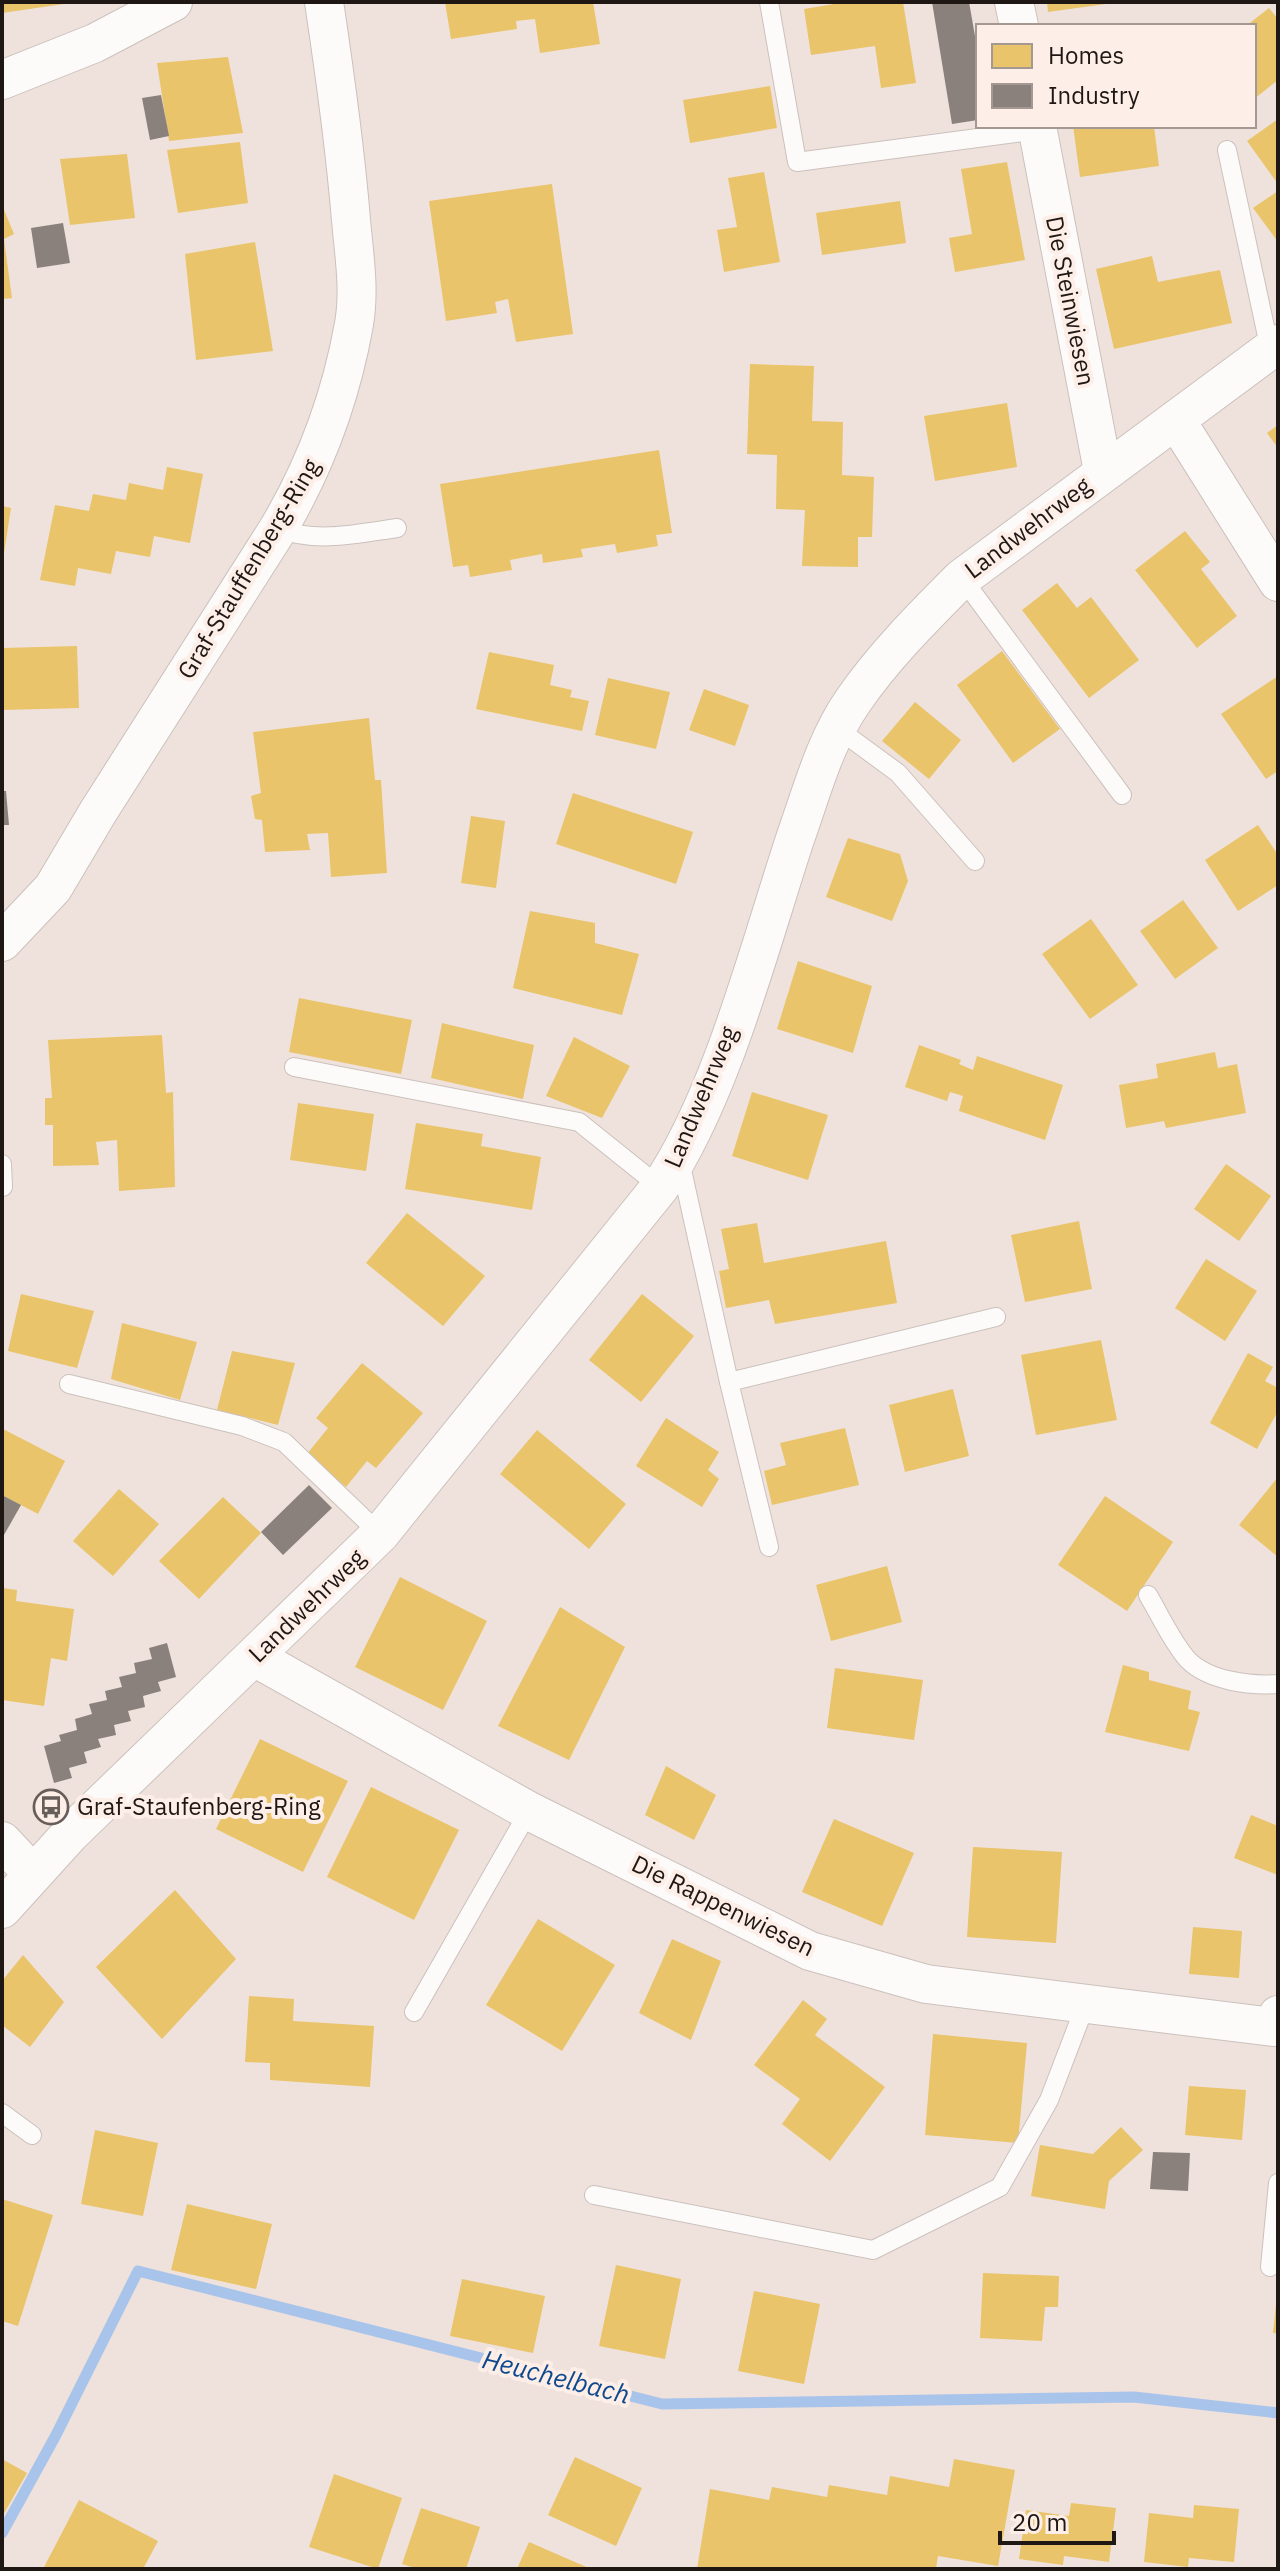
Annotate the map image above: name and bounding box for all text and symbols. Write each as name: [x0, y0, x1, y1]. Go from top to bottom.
legend: [976, 24, 1256, 128]
text: Homes: [1048, 39, 1124, 71]
text: Industry: [1048, 79, 1140, 111]
street label: Die Steinwiesen: [1039, 213, 1103, 388]
street label: Graf-Stauffenberg-Ring: [170, 452, 327, 684]
street label: Landwehrweg: [958, 469, 1097, 585]
street label: Landwehrweg: [656, 1021, 744, 1172]
street label: Landwehrweg: [241, 1541, 372, 1669]
bus stop icon: Graf-Staufenberg-Ring: [32, 1788, 70, 1826]
place label: Graf-Staufenberg-Ring: [77, 1790, 321, 1822]
street label: Die Rappenwiesen: [627, 1847, 820, 1963]
water label: Heuchelbach: [479, 2341, 633, 2411]
scale bar: [1000, 2495, 1114, 2545]
text: 20 m: [1012, 2506, 1067, 2538]

